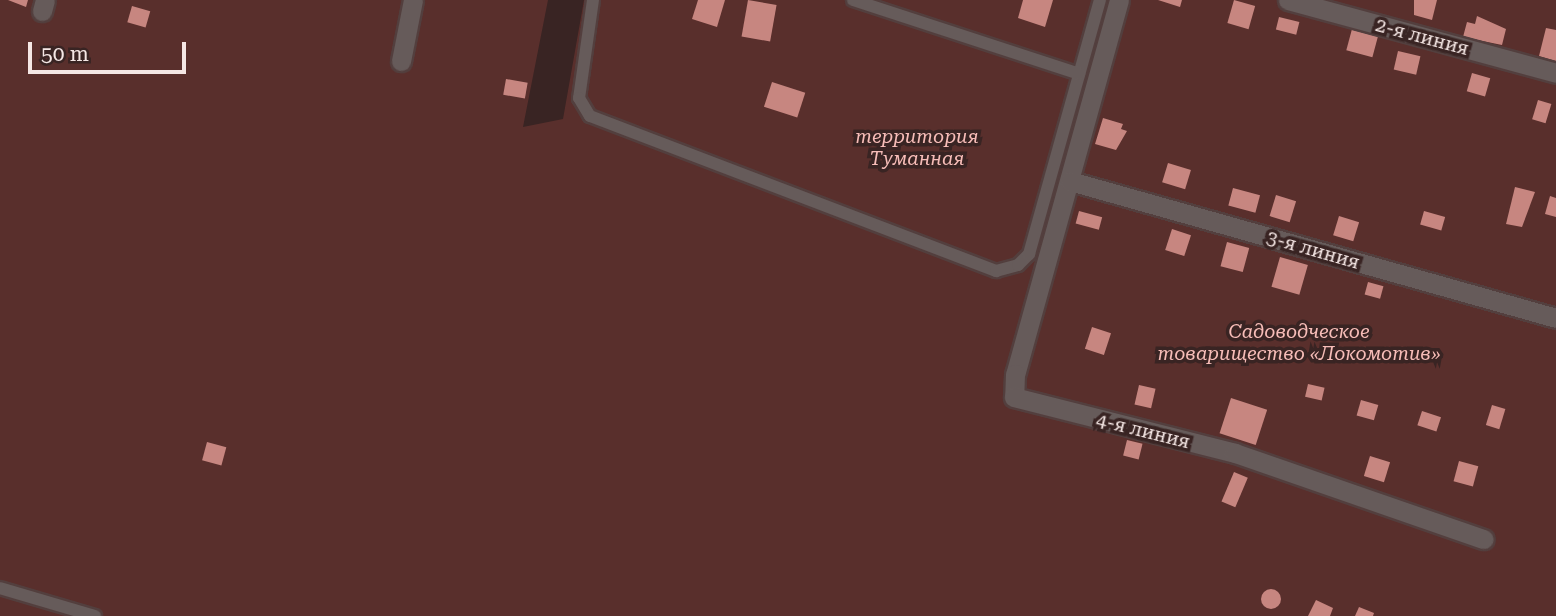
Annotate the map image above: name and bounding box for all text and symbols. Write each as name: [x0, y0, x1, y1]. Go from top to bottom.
street label: 2-я линия: [1373, 14, 1471, 60]
scale bar: [32, 28, 189, 72]
text: 50 m: [41, 42, 89, 66]
park label: территория Туманная: [855, 126, 979, 170]
street label: 3-я линия: [1264, 226, 1362, 274]
park label: Садоводческое товарищество «Локомотив»: [1158, 321, 1440, 365]
street label: 4-я линия: [1094, 408, 1192, 454]

